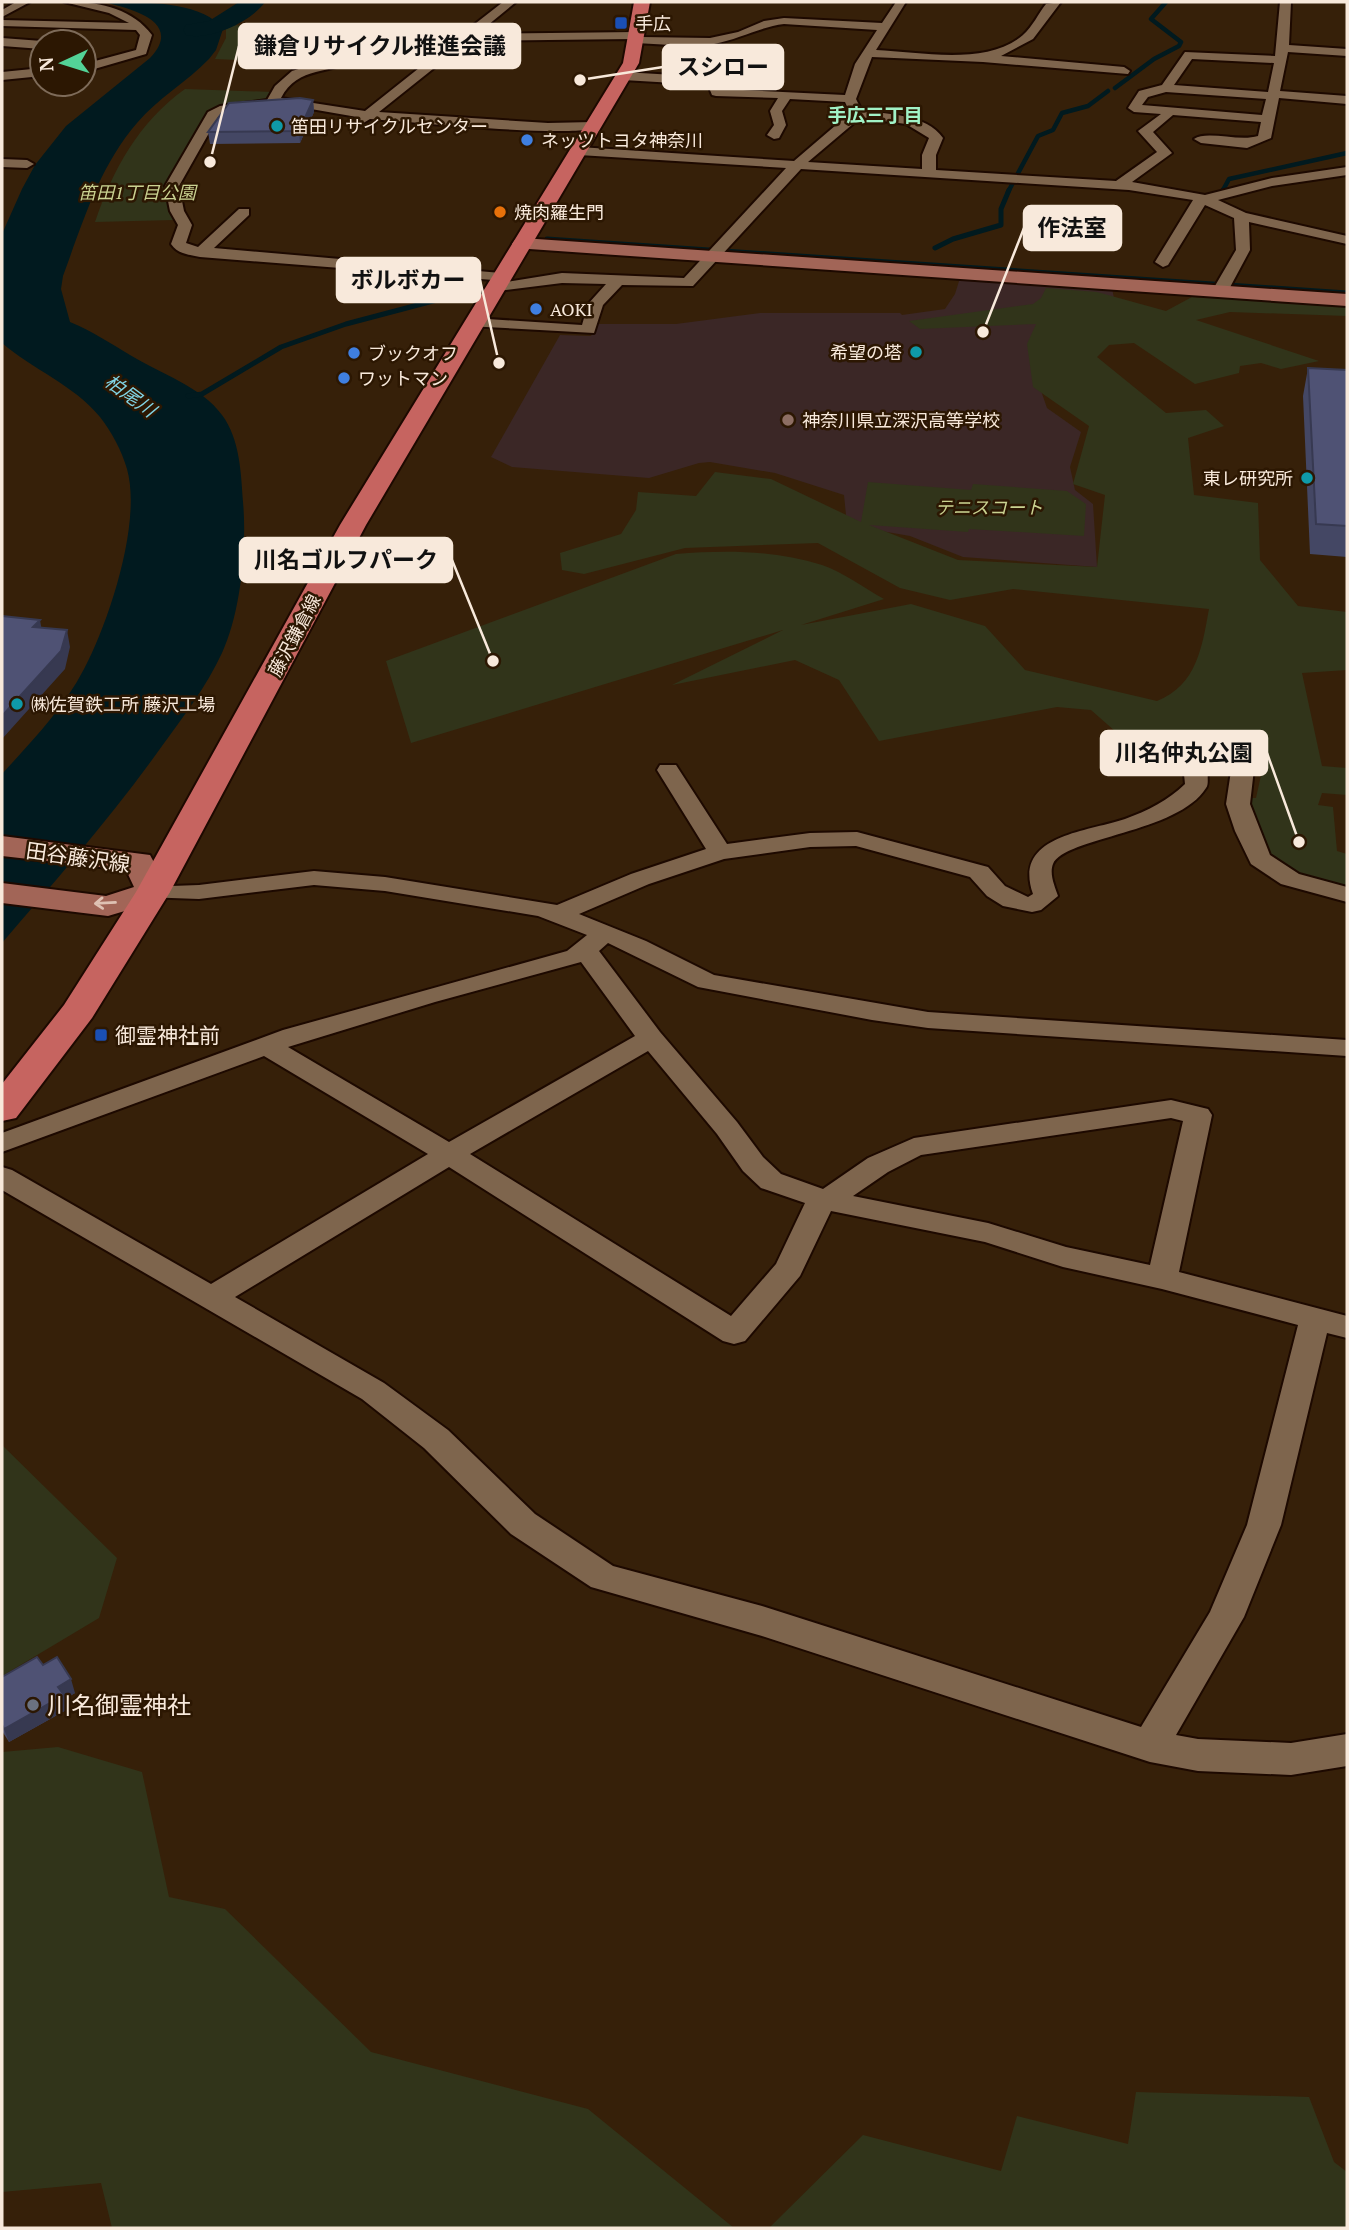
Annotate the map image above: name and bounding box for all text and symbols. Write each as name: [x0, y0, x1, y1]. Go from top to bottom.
place label: 手広: [635, 11, 671, 35]
marker: 手広: [613, 15, 629, 31]
callout: 鎌倉リサイクル推進会議: [239, 24, 520, 68]
north arrow: [28, 28, 98, 98]
text: 鎌倉リサイクル推進会議: [254, 30, 506, 61]
callout: スシロー: [663, 45, 783, 89]
text: スシロー: [677, 51, 769, 82]
text: N: [33, 56, 59, 72]
district label: 手広三丁目: [827, 102, 923, 127]
place label: 笛田リサイクルセンター: [291, 114, 488, 138]
marker: 笛田リサイクルセンター: [269, 118, 285, 134]
place label: ネッツトヨタ神奈川: [541, 128, 703, 152]
marker: ネッツトヨタ神奈川: [519, 132, 535, 148]
park label: 笛田1丁目公園: [78, 180, 199, 204]
place label: 焼肉羅生門: [514, 200, 604, 224]
marker: 焼肉羅生門: [492, 204, 508, 220]
callout: 作法室: [1024, 206, 1121, 250]
text: 作法室: [1038, 212, 1107, 243]
callout: ボルボカー: [337, 258, 480, 302]
text: ボルボカー: [351, 264, 466, 295]
place label: AOKI: [550, 297, 593, 321]
marker: AOKI: [528, 301, 544, 317]
place label: 希望の塔: [830, 340, 902, 364]
place label: ブックオフ: [368, 341, 458, 365]
marker: 希望の塔: [908, 344, 924, 360]
marker: ブックオフ: [346, 345, 362, 361]
place label: ワットマン: [358, 366, 448, 390]
water label: 柏尾川: [101, 368, 163, 423]
marker: ワットマン: [336, 370, 352, 386]
place label: 神奈川県立深沢高等学校: [802, 408, 1000, 432]
marker: 神奈川県立深沢高等学校: [780, 412, 796, 428]
place label: 東レ研究所: [1203, 466, 1293, 490]
marker: 東レ研究所: [1299, 470, 1315, 486]
park label: テニスコート: [935, 495, 1043, 519]
callout: 川名ゴルフパーク: [240, 538, 452, 582]
text: 川名ゴルフパーク: [254, 544, 438, 575]
street label: 藤沢鎌倉線: [262, 590, 326, 680]
place label: ㈱佐賀鉄工所 藤沢工場: [31, 692, 215, 716]
marker: ㈱佐賀鉄工所 藤沢工場: [9, 696, 25, 712]
callout: 川名仲丸公園: [1101, 731, 1267, 775]
text: 川名仲丸公園: [1115, 737, 1253, 768]
street label: 田谷藤沢線: [24, 836, 132, 878]
one-way arrow: [94, 897, 117, 910]
place label: 御霊神社前: [115, 1021, 220, 1049]
marker: 御霊神社前: [93, 1027, 109, 1043]
place label: 川名御霊神社: [47, 1689, 191, 1721]
marker: 川名御霊神社: [25, 1697, 41, 1713]

